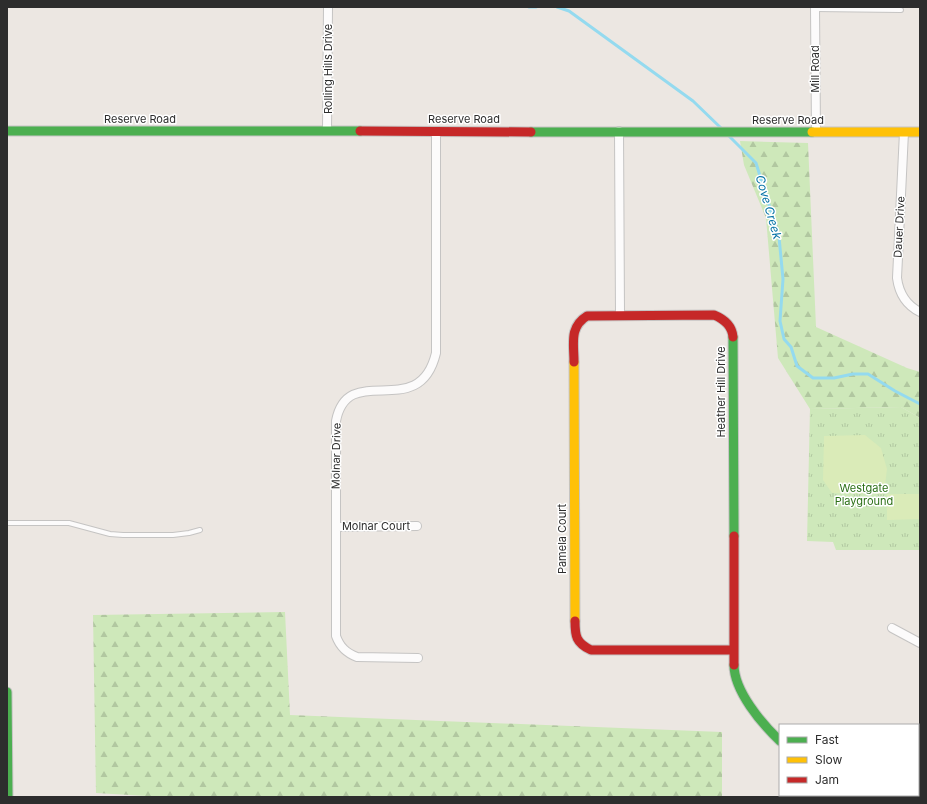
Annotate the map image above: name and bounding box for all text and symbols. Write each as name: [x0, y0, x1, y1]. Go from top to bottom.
street label: Rolling Hills Drive: [321, 24, 335, 114]
street label: Mill Road: [808, 45, 822, 93]
street label: Reserve Road: [104, 112, 176, 126]
street label: Reserve Road: [428, 112, 500, 126]
street label: Reserve Road: [752, 113, 824, 127]
water label: Cove Creek: [753, 173, 785, 241]
street label: Dauer Drive: [890, 196, 908, 258]
street label: Heather Hill Drive: [714, 346, 728, 438]
street label: Molnar Drive: [328, 423, 344, 489]
park label: Westgate Playground: [835, 481, 893, 508]
street label: Pamela Court: [555, 503, 569, 574]
street label: Molnar Court: [342, 519, 410, 533]
legend: [779, 724, 919, 796]
text: Fast: [815, 732, 839, 747]
text: Slow: [815, 752, 843, 767]
text: Jam: [815, 772, 839, 787]

